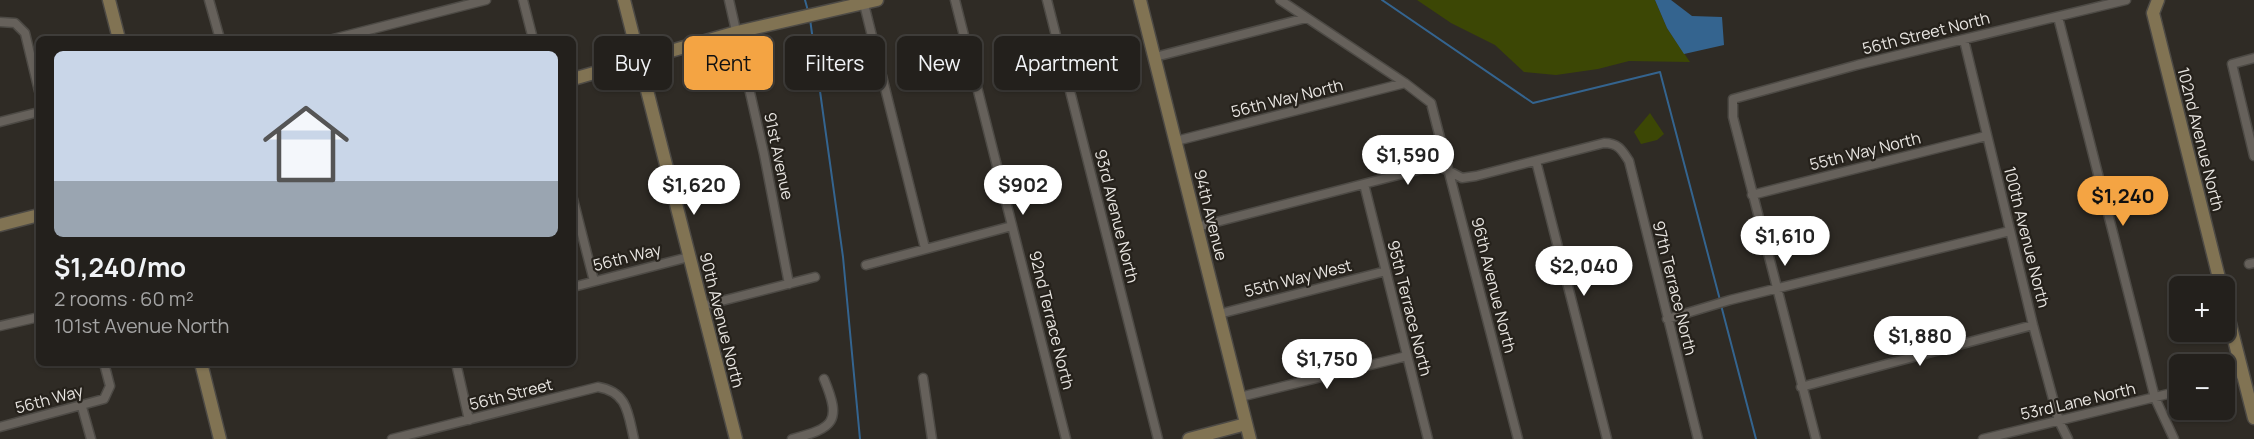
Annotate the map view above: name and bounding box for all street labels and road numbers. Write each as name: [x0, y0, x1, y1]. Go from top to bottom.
street label: 56th Street North: [1860, 7, 1992, 59]
street label: 102nd Avenue North: [2173, 65, 2229, 213]
street label: 56th Way North: [1229, 73, 1345, 123]
street label: 91st Avenue: [759, 110, 799, 202]
street label: 55th Way North: [1807, 127, 1923, 175]
street label: 93rd Avenue North: [1090, 147, 1144, 285]
street label: 100th Avenue North: [1999, 164, 2055, 310]
street label: 94th Avenue: [1189, 167, 1233, 263]
street label: 96th Avenue North: [1467, 215, 1521, 355]
street label: 97th Terrace North: [1648, 218, 1702, 358]
street label: 56th Way: [591, 238, 664, 276]
street label: 95th Terrace North: [1382, 238, 1438, 378]
street label: 92nd Terrace North: [1024, 248, 1080, 392]
street label: 90th Avenue North: [695, 250, 749, 390]
street label: 55th Way West: [1242, 254, 1354, 302]
street label: 56th Street: [467, 373, 555, 415]
street label: 53rd Lane North: [2018, 377, 2138, 425]
street label: 56th Way: [13, 379, 86, 419]

